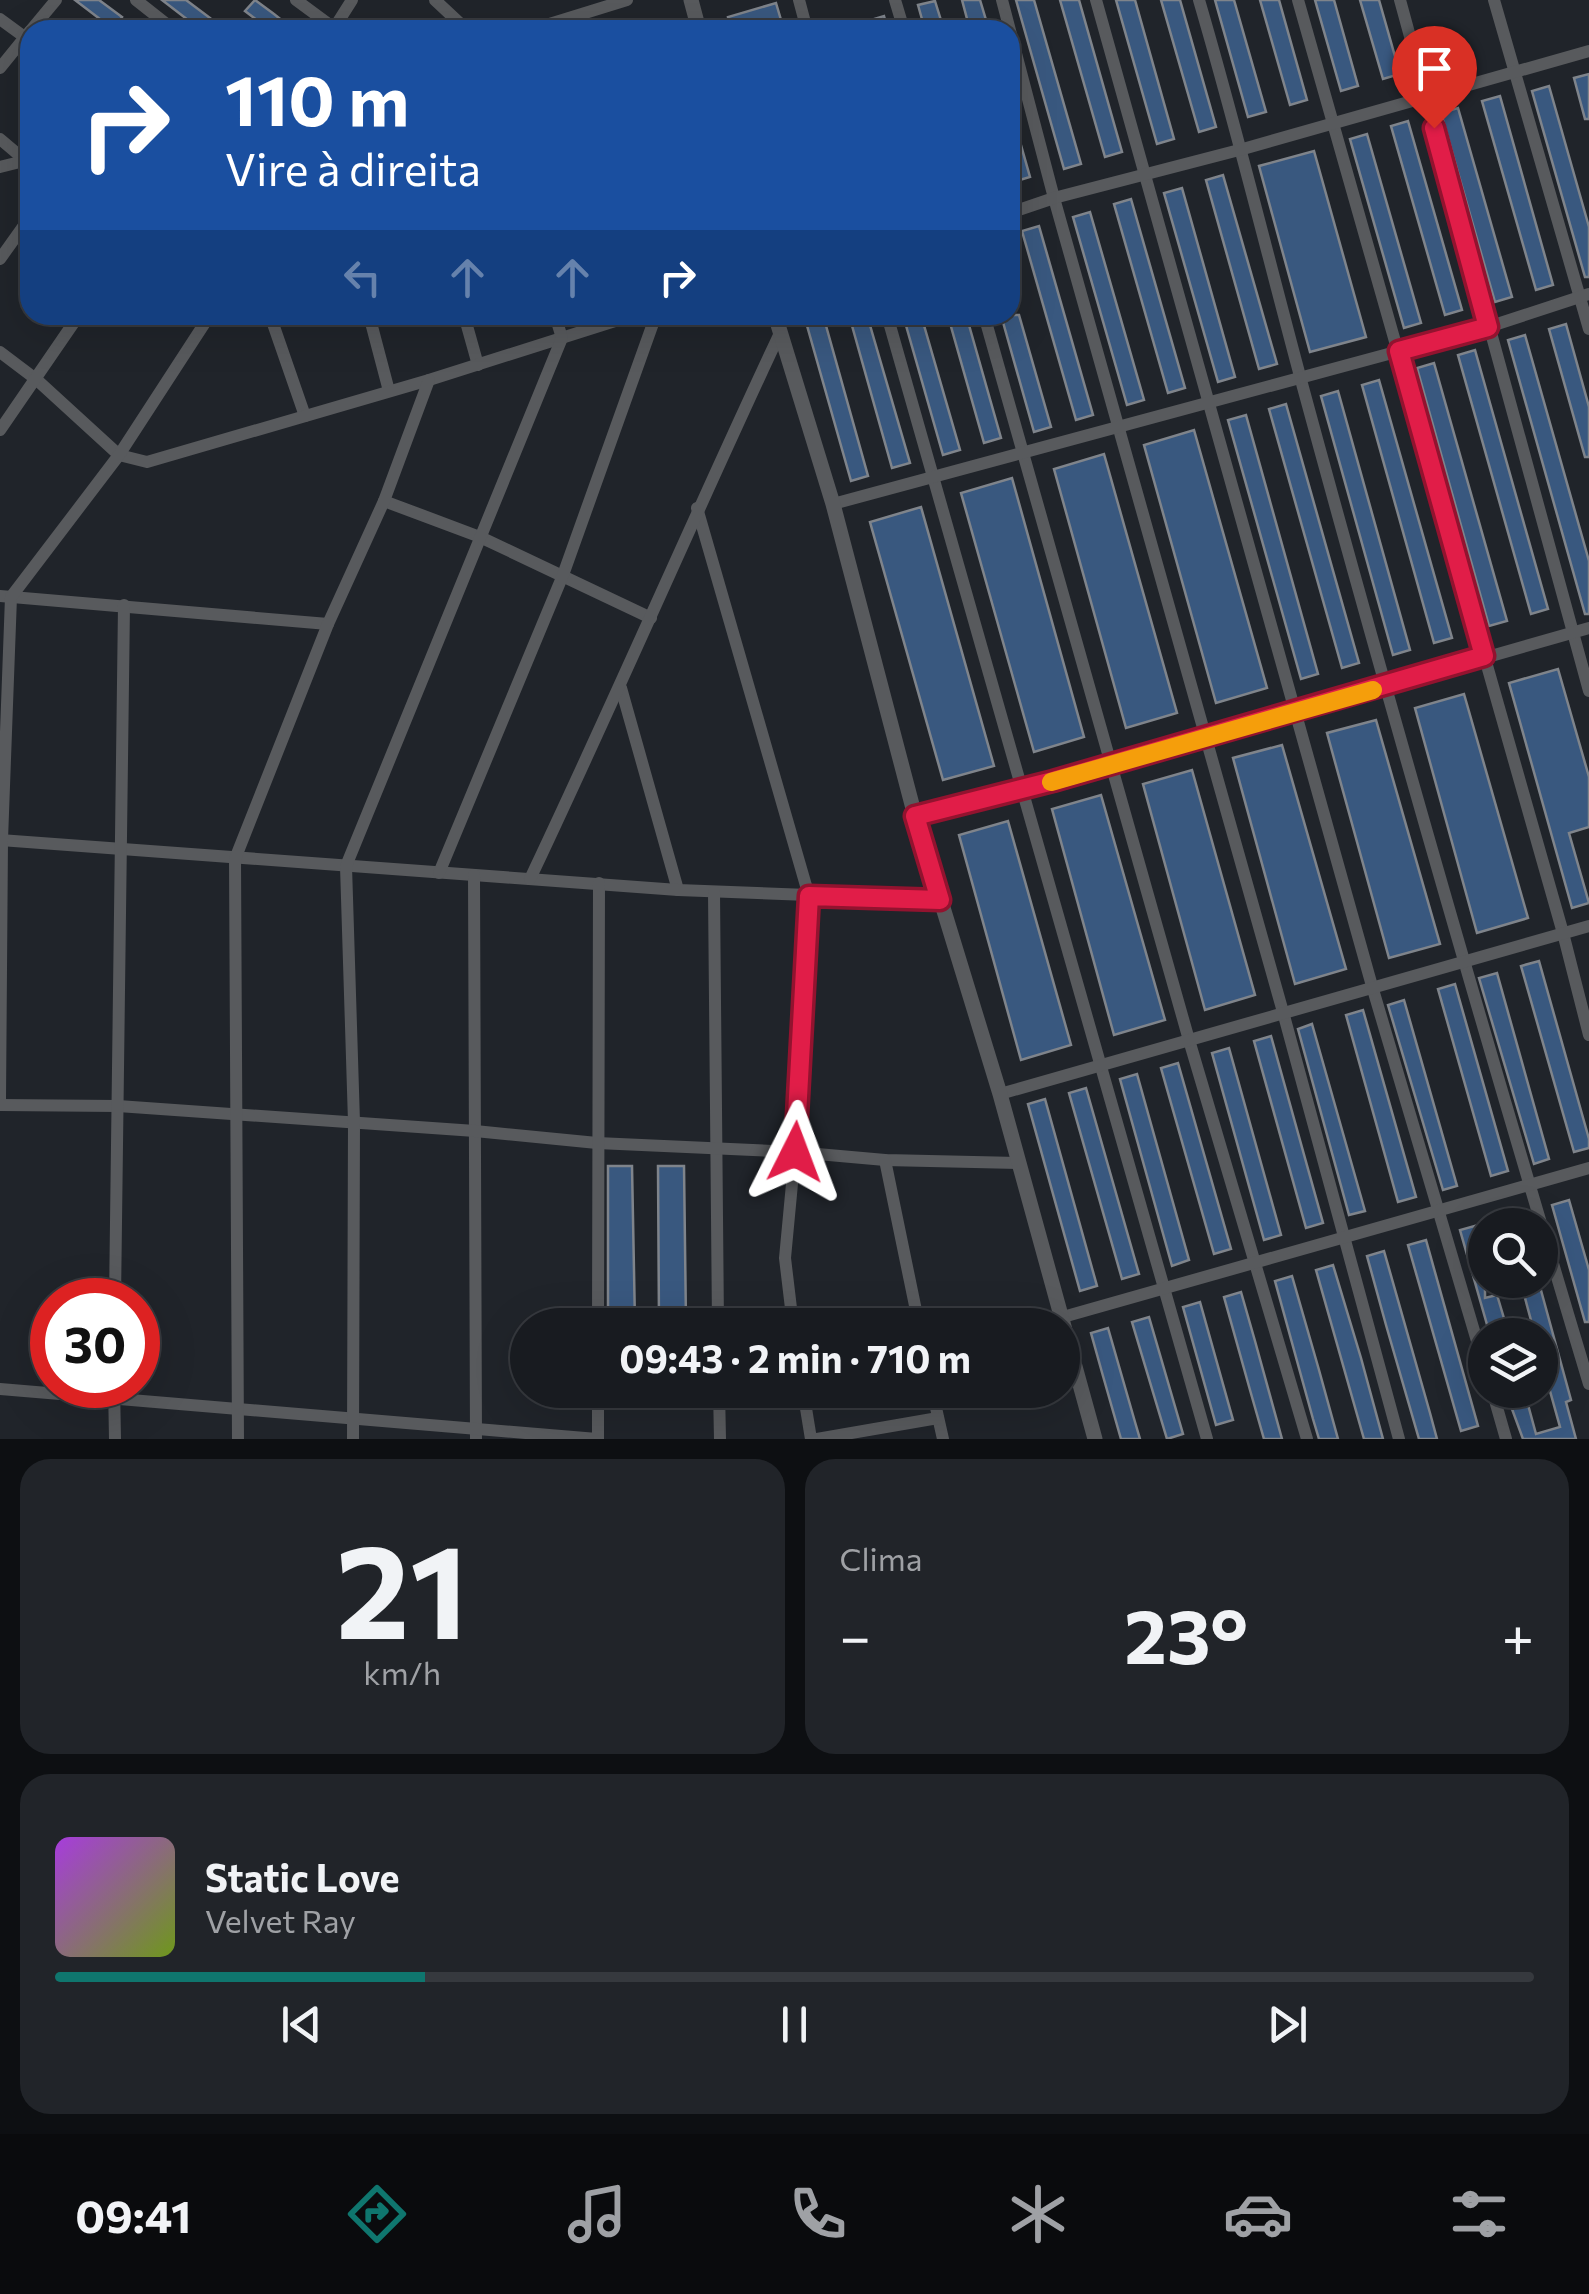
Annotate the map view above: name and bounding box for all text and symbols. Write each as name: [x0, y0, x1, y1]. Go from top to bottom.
pin: [1392, 26, 1477, 129]
icon: arrive: [1407, 41, 1462, 96]
text: 110 m: [225, 55, 409, 140]
icon: right: [60, 60, 190, 190]
text: Vire à direita: [225, 140, 481, 195]
icon: left: [335, 250, 390, 305]
icon: ahead: [440, 250, 495, 305]
icon: ahead: [545, 250, 600, 305]
icon: right: [650, 250, 705, 305]
position arrow: [743, 1100, 847, 1204]
map controls: [1468, 1208, 1558, 1408]
button: search: [1468, 1208, 1558, 1298]
speed limit sign: 30: [30, 1278, 160, 1408]
button: layers: [1468, 1318, 1558, 1408]
text: 09:43 · 2 min · 710 m: [619, 1334, 971, 1381]
text: 21: [336, 1507, 469, 1666]
text: Clima: [840, 1538, 922, 1578]
text: 23°: [1124, 1588, 1248, 1679]
text: −: [840, 1601, 871, 1668]
text: +: [1502, 1601, 1534, 1668]
text: km/h: [363, 1652, 441, 1692]
text: Static Love: [205, 1853, 400, 1900]
text: Velvet Ray: [205, 1900, 356, 1940]
icon: previous: [274, 1997, 329, 2052]
icon: pause: [767, 1997, 822, 2052]
icon: next: [1260, 1997, 1315, 2052]
icon: directions: [342, 2179, 412, 2249]
icon: music: [562, 2179, 632, 2249]
icon: phone: [783, 2179, 853, 2249]
icon: climate: [1003, 2179, 1073, 2249]
icon: car: [1223, 2179, 1293, 2249]
icon: filters: [1444, 2179, 1514, 2249]
text: 09:41: [75, 2187, 191, 2242]

